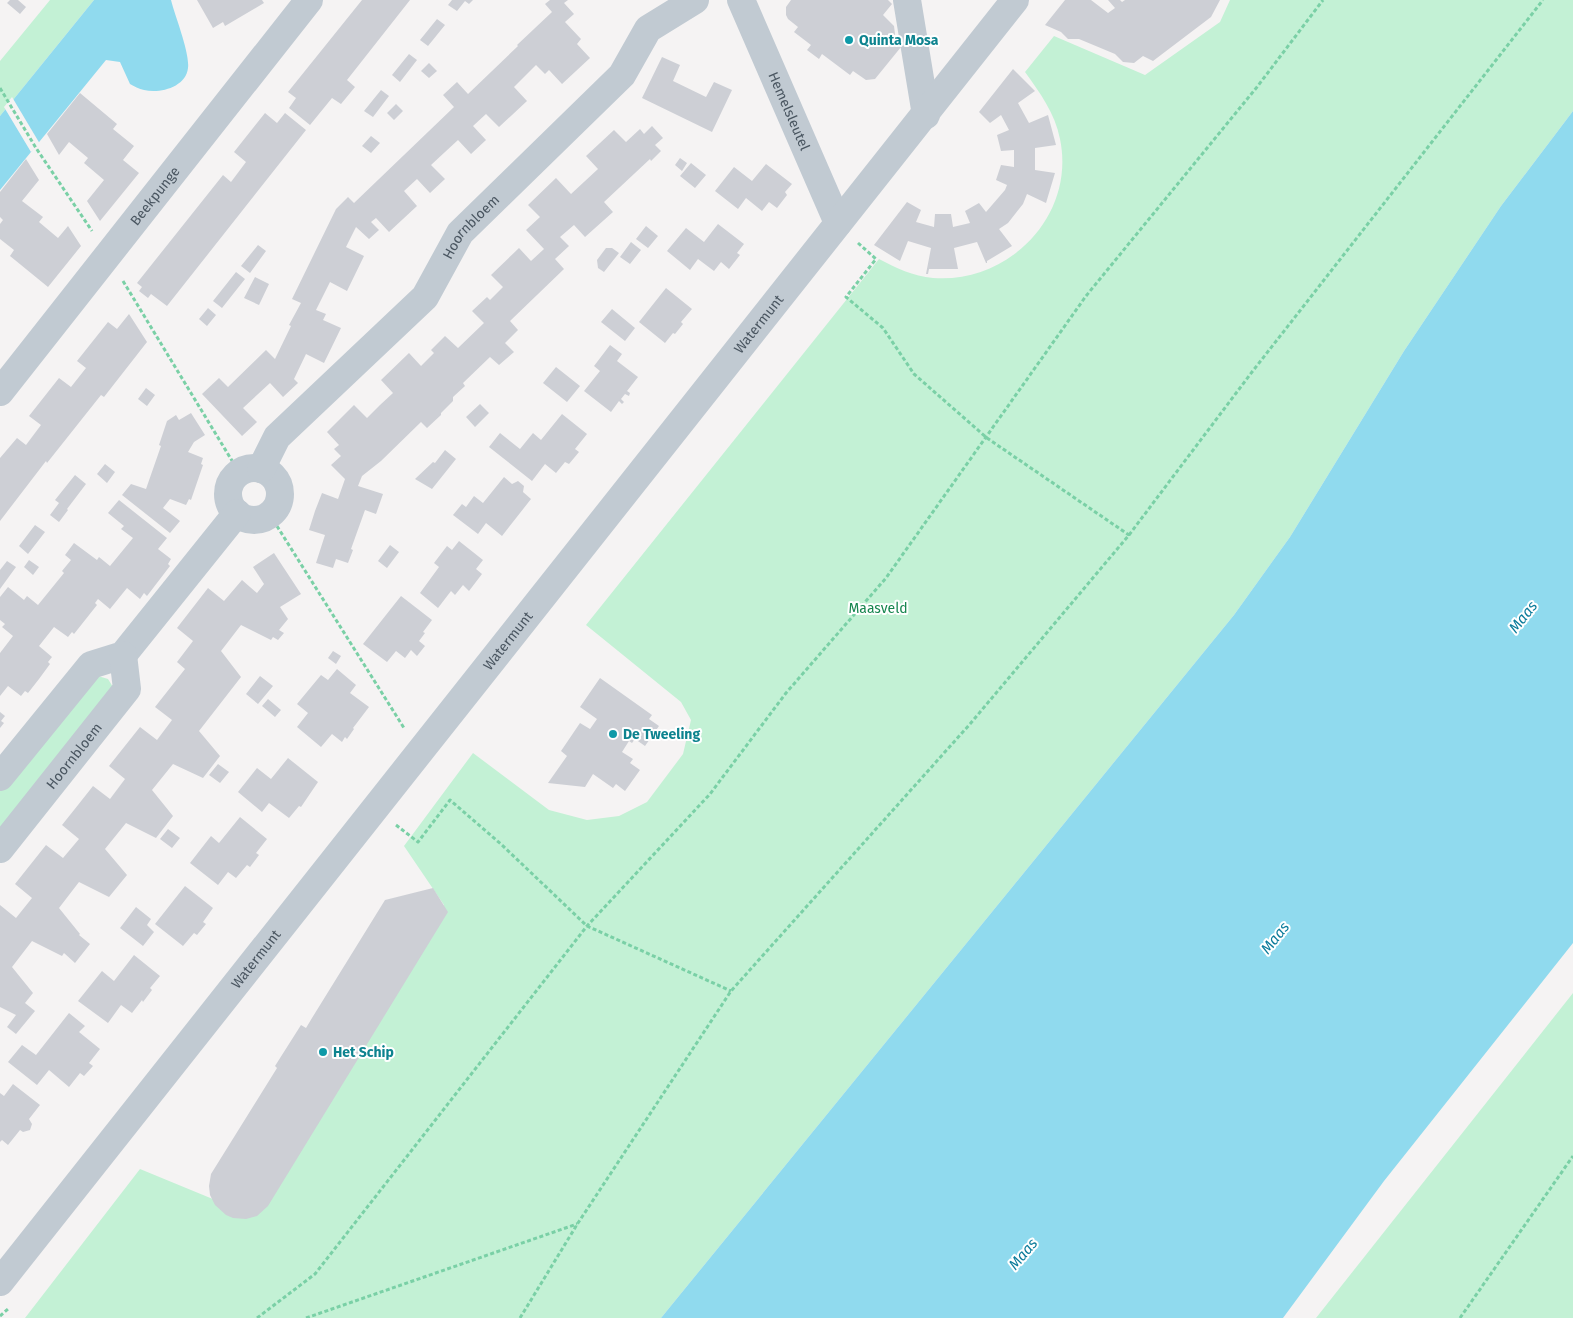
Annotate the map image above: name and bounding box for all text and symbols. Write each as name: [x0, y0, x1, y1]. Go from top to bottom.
place label: Quinta Mosa: [859, 32, 939, 49]
marker: Quinta Mosa: [843, 34, 855, 46]
street label: Hemelsleutel: [765, 69, 814, 153]
street label: Beekpunge: [126, 163, 183, 229]
street label: Hoornbloem: [439, 191, 503, 262]
street label: Watermunt: [730, 290, 788, 357]
water label: Maas: [1505, 597, 1541, 637]
park label: Maasveld: [848, 600, 908, 617]
street label: Watermunt: [479, 607, 537, 673]
street label: Hoornbloem: [43, 719, 105, 792]
place label: De Tweeling: [623, 726, 700, 743]
marker: De Tweeling: [607, 728, 619, 740]
water label: Maas: [1257, 918, 1293, 958]
street label: Watermunt: [227, 925, 285, 992]
place label: Het Schip: [333, 1044, 394, 1061]
marker: Het Schip: [317, 1046, 329, 1058]
water label: Maas: [1005, 1235, 1041, 1273]

